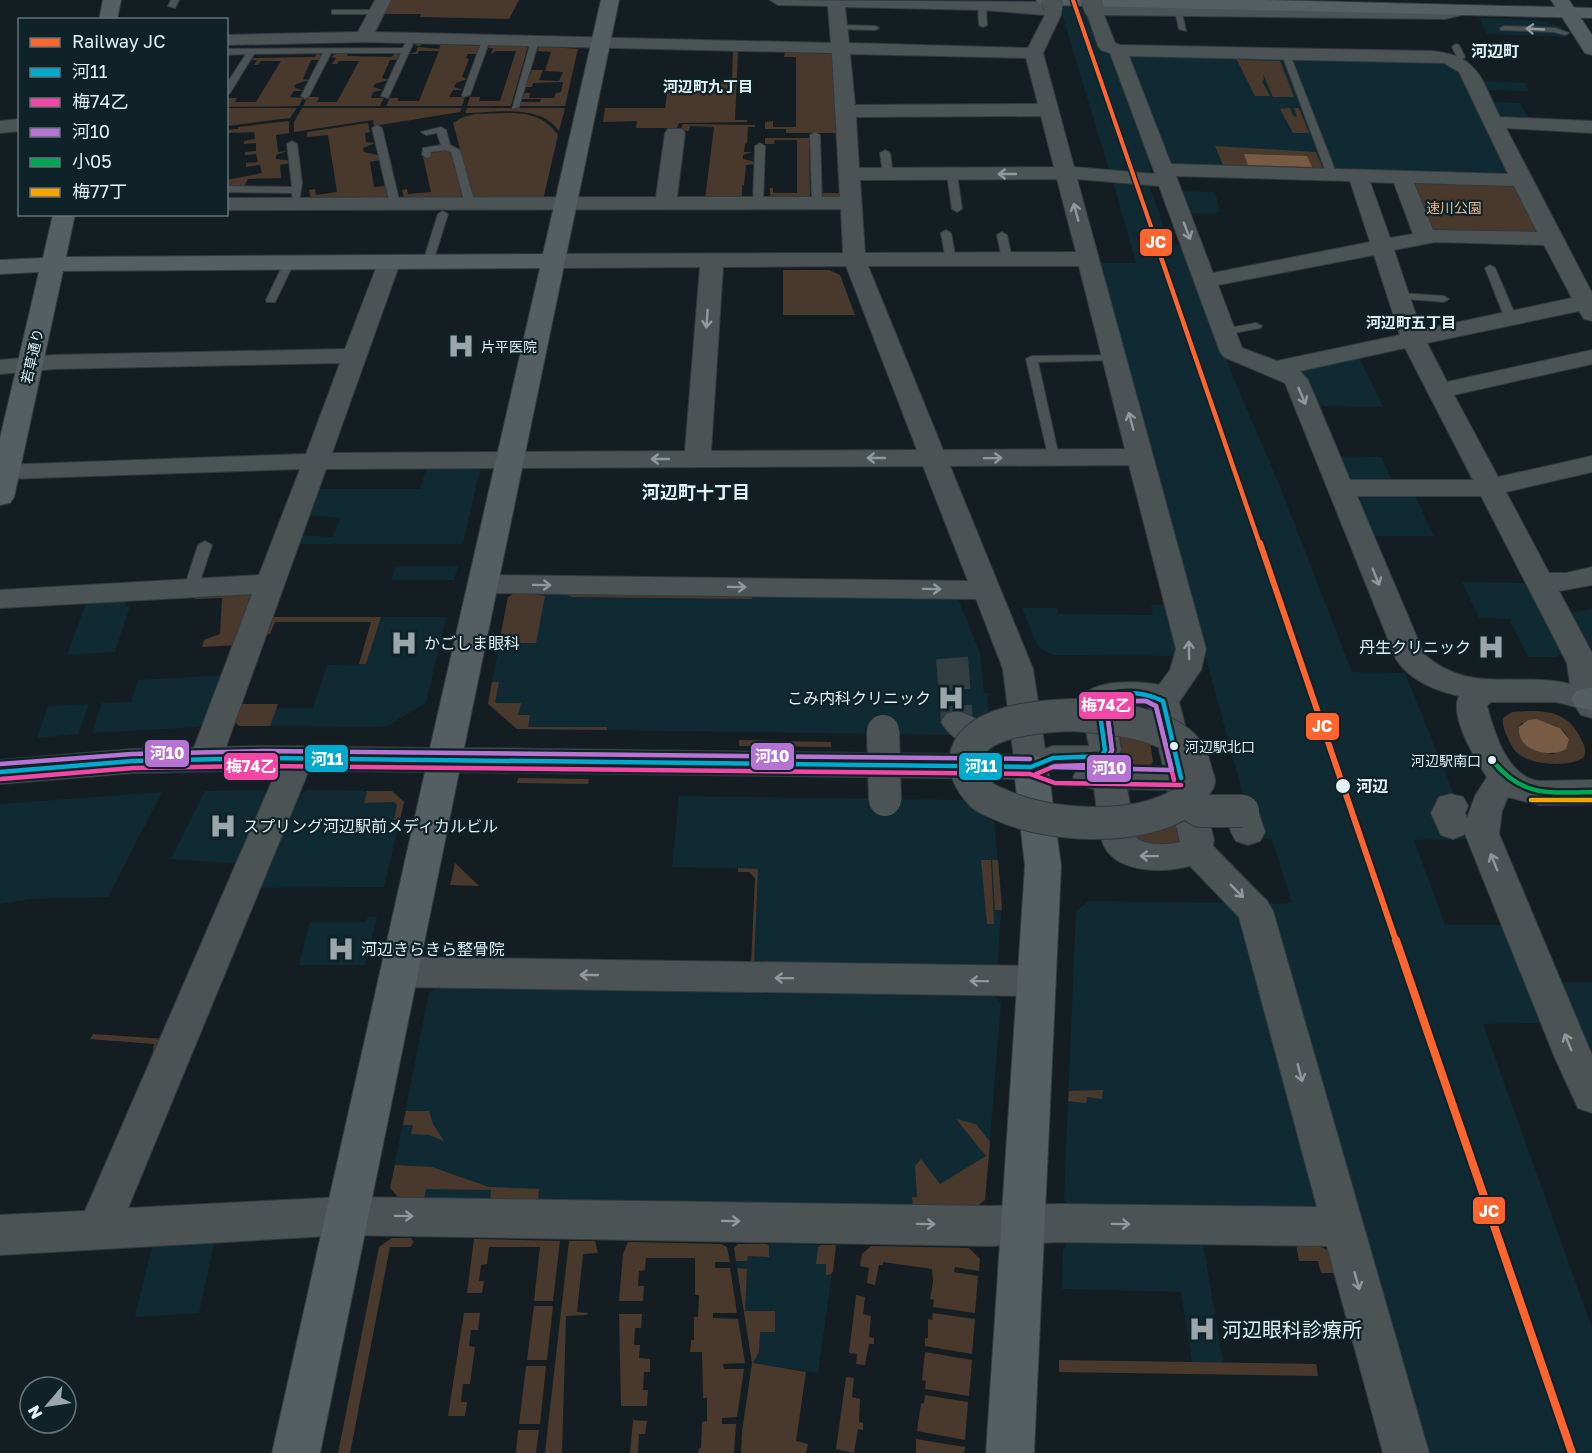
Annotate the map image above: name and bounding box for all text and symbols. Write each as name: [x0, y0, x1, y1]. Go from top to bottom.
legend: [18, 18, 228, 216]
one-way arrow: [1525, 23, 1545, 34]
text: Railway JC: [72, 30, 165, 52]
district label: 河辺町: [1471, 41, 1519, 61]
text: 河11: [72, 60, 108, 82]
district label: 河辺町九丁目: [663, 77, 753, 95]
text: 梅74乙: [72, 90, 129, 112]
text: 河10: [72, 120, 110, 142]
text: 小05: [72, 150, 112, 172]
one-way arrow: [997, 168, 1017, 180]
text: 梅77丁: [72, 180, 127, 202]
park label: 速川公園: [1426, 199, 1482, 216]
one-way arrow: [1069, 203, 1081, 222]
one-way arrow: [1182, 221, 1193, 239]
line badge: JC: [1139, 228, 1173, 257]
text: JC: [1146, 232, 1166, 252]
one-way arrow: [701, 309, 712, 329]
district label: 河辺町五丁目: [1366, 313, 1456, 331]
street label: 若草通り: [17, 327, 47, 385]
hospital icon: 片平医院: [446, 331, 476, 361]
place label: 片平医院: [481, 338, 537, 355]
one-way arrow: [1297, 386, 1308, 405]
one-way arrow: [1125, 412, 1137, 431]
one-way arrow: [982, 452, 1002, 464]
one-way arrow: [650, 453, 670, 465]
one-way arrow: [866, 453, 886, 464]
district label: 河辺町十丁目: [642, 481, 750, 503]
one-way arrow: [1371, 567, 1382, 585]
one-way arrow: [532, 579, 552, 591]
one-way arrow: [727, 581, 747, 593]
one-way arrow: [922, 584, 942, 595]
hospital icon: かごしま眼科: [389, 628, 419, 658]
hospital icon: 丹生クリニック: [1476, 632, 1506, 662]
place label: かごしま眼科: [424, 633, 520, 653]
place label: 丹生クリニック: [1359, 637, 1471, 657]
one-way arrow: [1183, 641, 1195, 660]
hospital icon: こみ内科クリニック: [936, 683, 966, 713]
place label: こみ内科クリニック: [787, 688, 931, 708]
line badge: 梅74乙: [1078, 691, 1135, 720]
text: 梅74乙: [1081, 695, 1131, 715]
line badge: JC: [1305, 712, 1340, 741]
text: JC: [1312, 716, 1332, 736]
place label: 河辺駅北口: [1185, 738, 1255, 755]
line badge: 河10: [144, 739, 190, 768]
marker: 河辺駅北口: [1168, 740, 1180, 752]
line badge: 河10: [750, 742, 795, 771]
text: 河10: [150, 743, 184, 763]
line badge: 河11: [304, 744, 349, 773]
text: 河10: [755, 746, 789, 766]
text: 河11: [311, 749, 343, 769]
line badge: 梅74乙: [223, 752, 279, 781]
line badge: 河11: [958, 752, 1003, 781]
place label: 河辺駅南口: [1411, 752, 1481, 769]
line badge: 河10: [1086, 754, 1132, 783]
marker: 河辺駅南口: [1486, 754, 1498, 766]
text: 梅74乙: [226, 756, 276, 776]
text: 河11: [965, 756, 997, 776]
text: 河10: [1092, 758, 1126, 778]
place label: 河辺: [1356, 776, 1389, 796]
marker: 河辺: [1334, 777, 1352, 795]
hospital icon: スプリング河辺駅前メディカルビル: [208, 811, 238, 841]
place label: スプリング河辺駅前メディカルビル: [243, 816, 498, 836]
one-way arrow: [1140, 850, 1160, 862]
one-way arrow: [1488, 853, 1499, 872]
one-way arrow: [1230, 884, 1245, 898]
hospital icon: 河辺きらきら整骨院: [326, 934, 356, 964]
place label: 河辺きらきら整骨院: [361, 939, 505, 959]
one-way arrow: [580, 969, 600, 981]
one-way arrow: [775, 972, 795, 984]
one-way arrow: [970, 975, 990, 986]
one-way arrow: [1562, 1034, 1573, 1052]
one-way arrow: [1294, 1063, 1306, 1082]
line badge: JC: [1472, 1196, 1506, 1225]
text: JC: [1479, 1201, 1499, 1221]
one-way arrow: [393, 1210, 413, 1222]
one-way arrow: [720, 1215, 740, 1226]
one-way arrow: [1110, 1218, 1130, 1230]
one-way arrow: [915, 1219, 935, 1230]
one-way arrow: [1352, 1271, 1363, 1290]
hospital icon: 河辺眼科診療所: [1187, 1314, 1217, 1344]
place label: 河辺眼科診療所: [1222, 1317, 1362, 1341]
north arrow: [18, 1375, 78, 1435]
text: N: [23, 1402, 47, 1422]

